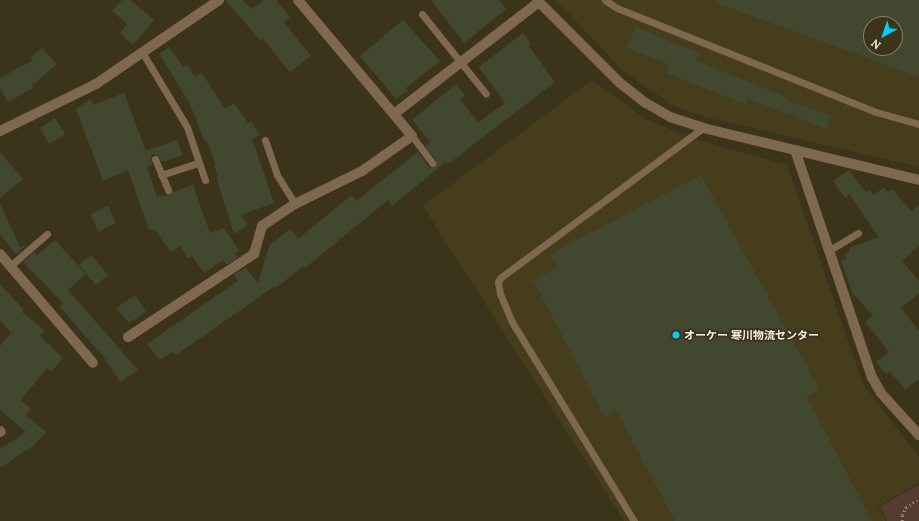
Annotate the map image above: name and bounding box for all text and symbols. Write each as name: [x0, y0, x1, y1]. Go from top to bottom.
north arrow: [863, 16, 903, 56]
text: N: [868, 36, 884, 53]
place label: オーケー 寒川物流センター: [684, 328, 819, 342]
marker: オーケー 寒川物流センター: [671, 330, 681, 340]

